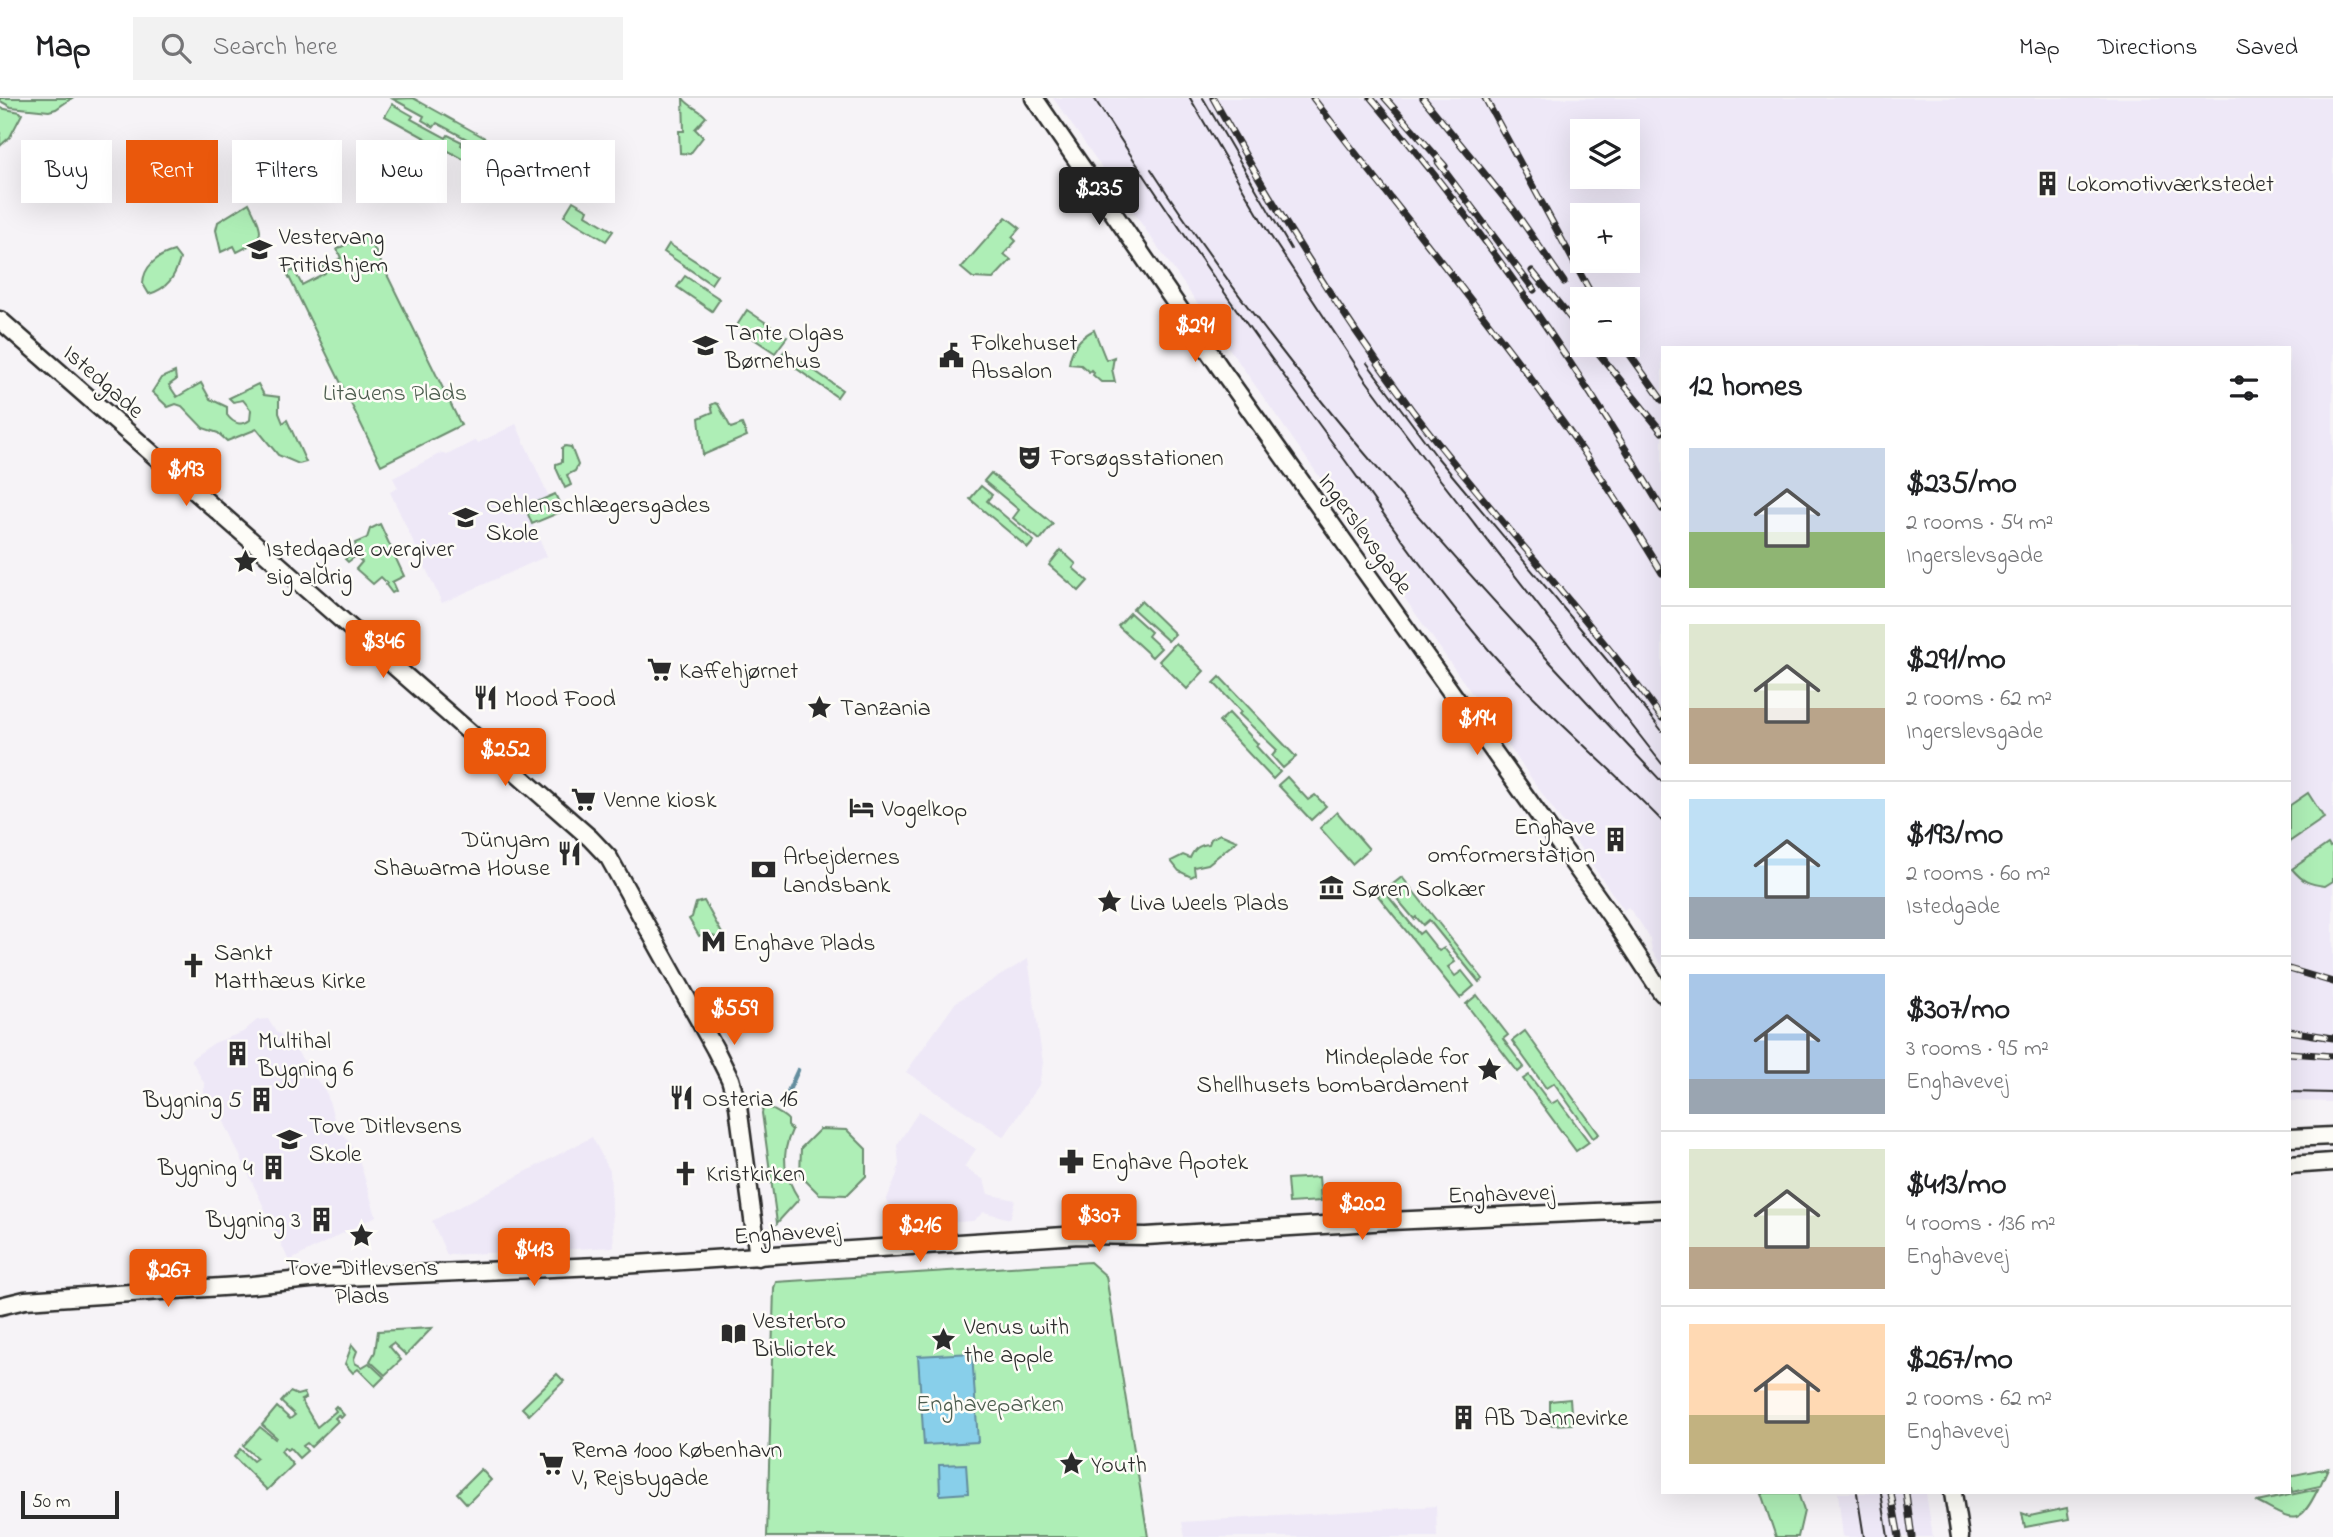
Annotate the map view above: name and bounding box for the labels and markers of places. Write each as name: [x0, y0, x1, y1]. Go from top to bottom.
pin: $235: [1058, 167, 1140, 227]
place label: Lokomotivværkstedet: [2067, 168, 2274, 203]
building icon: Lokomotivværkstedet: [2033, 169, 2061, 197]
place label: Vestervang Fritidshjem: [278, 221, 388, 284]
school or university icon: Vestervang Fritidshjem: [245, 236, 273, 264]
pin: $291: [1154, 304, 1236, 364]
place label: Tante Olgas Børnehus: [724, 317, 844, 380]
place label: Folkehuset Absalon: [970, 327, 1078, 390]
school or university icon: Tante Olgas Børnehus: [691, 332, 719, 360]
public building icon: Folkehuset Absalon: [937, 342, 965, 370]
place label: Forsøgsstationen: [1049, 442, 1224, 477]
theatre icon: Forsøgsstationen: [1016, 443, 1044, 471]
pin: $193: [145, 448, 227, 508]
place label: Oehlenschlægersgades Skole: [486, 489, 711, 552]
school or university icon: Oehlenschlægersgades Skole: [452, 504, 480, 532]
place label: Istedgade overgiver sig aldrig: [266, 533, 455, 596]
place icon: Istedgade overgiver sig aldrig: [232, 548, 260, 576]
pin: $346: [342, 620, 424, 680]
place label: Kaffehjørnet: [679, 655, 798, 690]
supermarket icon: Kaffehjørnet: [645, 656, 673, 684]
place label: Mood Food: [505, 683, 616, 718]
restaurant icon: Mood Food: [471, 684, 499, 712]
place label: Tanzania: [840, 692, 931, 727]
place icon: Tanzania: [806, 693, 834, 721]
pin: $194: [1436, 698, 1518, 757]
pin: $252: [464, 728, 546, 788]
place label: Venne kiosk: [603, 784, 717, 819]
supermarket icon: Venne kiosk: [570, 785, 598, 813]
place label: Vogelkop: [881, 793, 967, 828]
hotel icon: Vogelkop: [848, 794, 876, 822]
place label: Enghave omformerstation: [1428, 811, 1595, 874]
place label: Dünyam Shawarma House: [373, 824, 550, 887]
building icon: Enghave omformerstation: [1601, 826, 1629, 854]
restaurant icon: Dünyam Shawarma House: [556, 839, 584, 867]
place label: Arbejdernes Landsbank: [783, 841, 900, 904]
bank icon: Arbejdernes Landsbank: [749, 856, 777, 884]
place label: Søren Solkær: [1352, 873, 1486, 908]
museum icon: Søren Solkær: [1318, 874, 1346, 902]
place label: Liva Weels Plads: [1130, 887, 1289, 922]
place icon: Liva Weels Plads: [1096, 888, 1124, 916]
place label: Enghave Plads: [733, 927, 875, 962]
metro station icon: Enghave Plads: [699, 928, 727, 956]
place label: Sankt Matthæus Kirke: [214, 937, 366, 1000]
church icon: Sankt Matthæus Kirke: [180, 952, 208, 980]
pin: $559: [693, 988, 775, 1047]
place label: Multihal Bygning 6: [257, 1025, 354, 1089]
building icon: Multihal Bygning 6: [224, 1040, 252, 1068]
place label: Mindeplade for Shellhusets bombardament: [1197, 1041, 1470, 1104]
place icon: Mindeplade for Shellhusets bombardament: [1475, 1056, 1503, 1084]
place label: Osteria 16: [702, 1083, 798, 1118]
place label: Bygning 5: [142, 1084, 242, 1120]
restaurant icon: Osteria 16: [668, 1084, 696, 1112]
building icon: Bygning 5: [248, 1085, 276, 1113]
place label: Tove Ditlevsens Skole: [309, 1110, 462, 1173]
school or university icon: Tove Ditlevsens Skole: [275, 1125, 303, 1153]
place label: Enghave Apotek: [1091, 1146, 1248, 1181]
pharmacy icon: Enghave Apotek: [1057, 1147, 1085, 1175]
place label: Bygning 4: [157, 1152, 253, 1188]
building icon: Bygning 4: [259, 1153, 287, 1181]
place label: Kristkirken: [706, 1158, 805, 1193]
church icon: Kristkirken: [672, 1159, 700, 1187]
pin: $202: [1321, 1182, 1403, 1242]
pin: $307: [1058, 1194, 1140, 1254]
place label: Bygning 3: [205, 1204, 301, 1240]
pin: $216: [879, 1204, 961, 1264]
building icon: Bygning 3: [307, 1205, 335, 1233]
place icon: Tove Ditlevsens Plads: [348, 1222, 376, 1250]
pin: $413: [493, 1228, 575, 1288]
pin: $267: [127, 1250, 209, 1309]
place label: Tove Ditlevsens Plads: [285, 1252, 439, 1315]
place label: Vesterbro Bibliotek: [752, 1305, 846, 1368]
place label: Venus with the apple: [963, 1311, 1069, 1374]
library icon: Vesterbro Bibliotek: [719, 1320, 747, 1348]
place icon: Venus with the apple: [930, 1326, 958, 1354]
place label: AB Dannevirke: [1484, 1402, 1628, 1437]
building icon: AB Dannevirke: [1450, 1403, 1478, 1431]
place label: Rema 1000 København V, Rejsbygade: [571, 1434, 782, 1498]
supermarket icon: Rema 1000 København V, Rejsbygade: [538, 1449, 566, 1477]
place label: Youth: [1091, 1449, 1147, 1484]
place icon: Youth: [1057, 1450, 1085, 1478]

